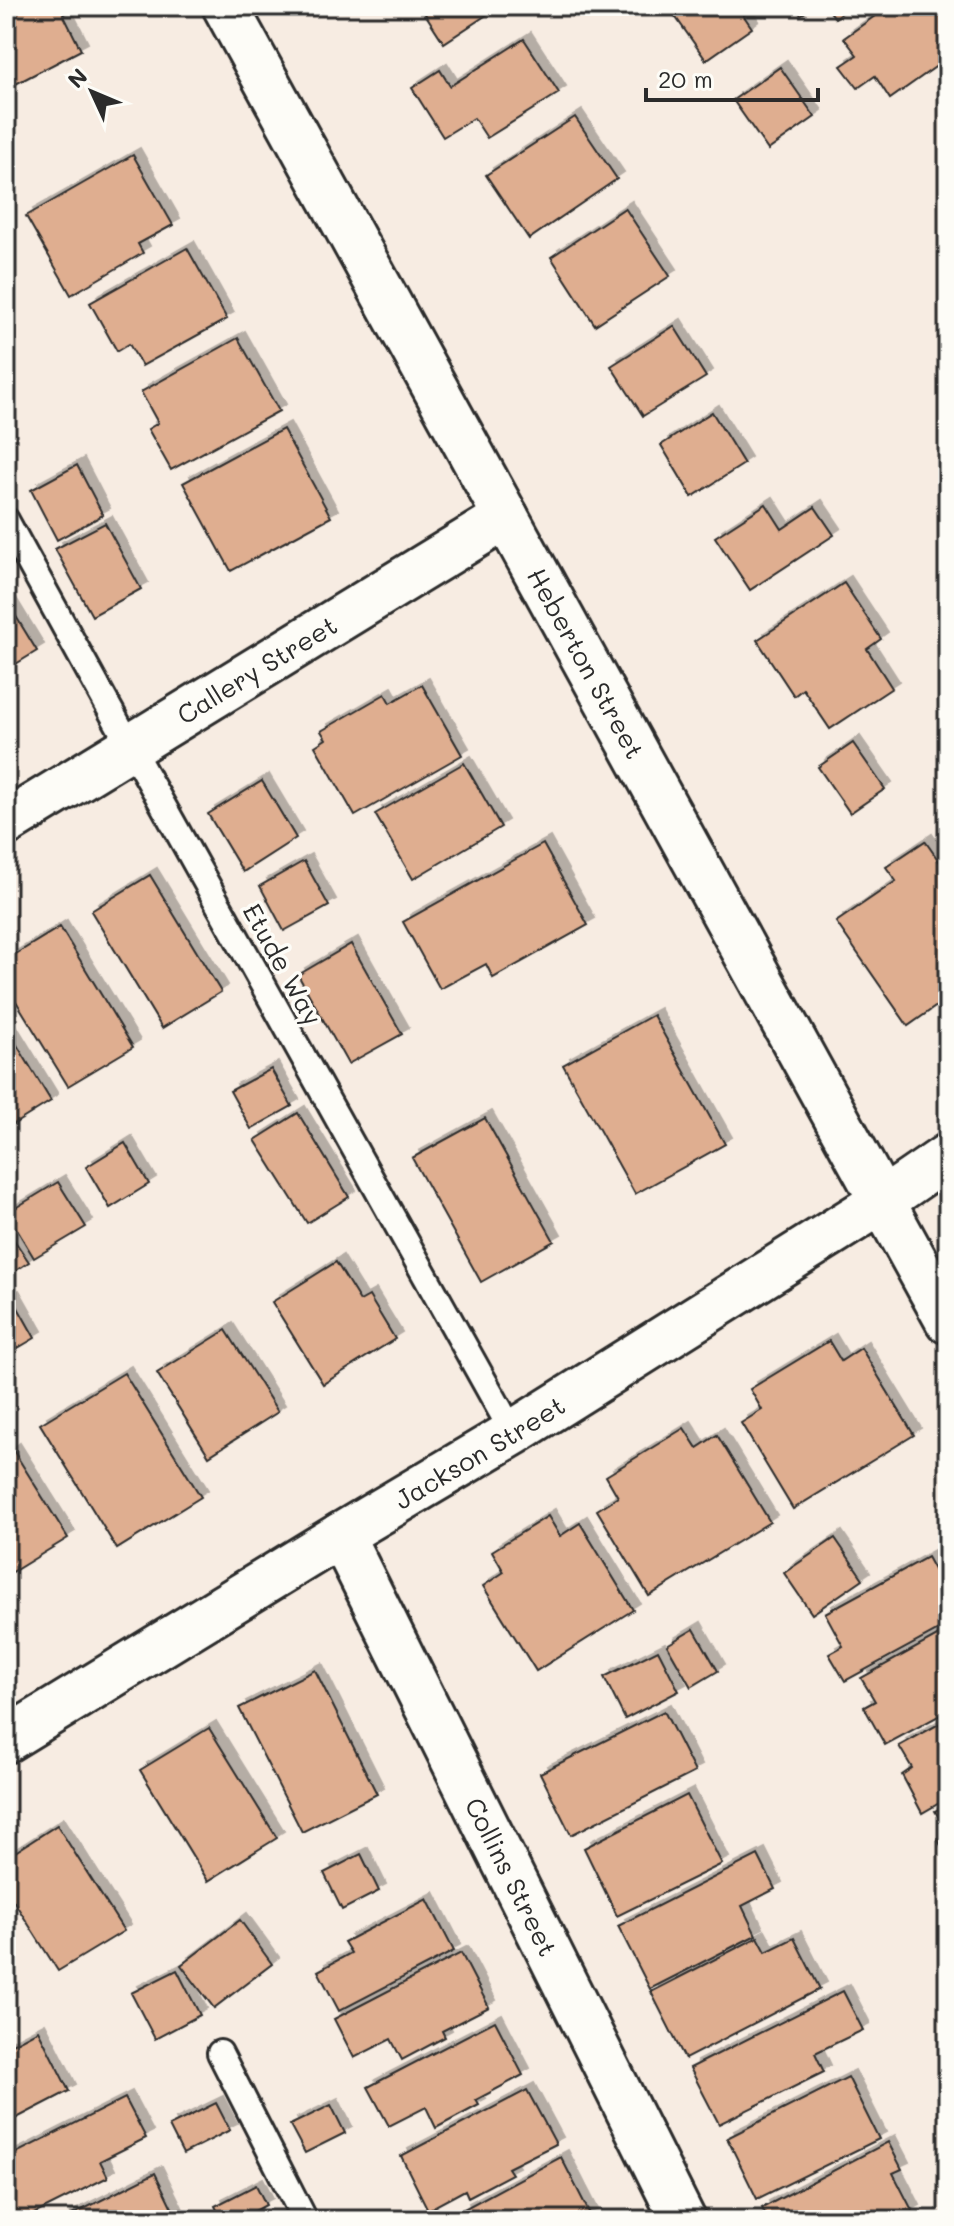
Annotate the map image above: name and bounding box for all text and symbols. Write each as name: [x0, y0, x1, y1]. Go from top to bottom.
north arrow: [52, 52, 132, 132]
scale bar: [646, 52, 818, 102]
text: N: [61, 62, 93, 94]
text: 20 m: [658, 63, 713, 94]
street label: Heberton Street: [520, 562, 653, 765]
street label: Callery Street: [170, 608, 343, 731]
street label: Etude Way: [236, 897, 330, 1031]
street label: Jackson Street: [388, 1388, 571, 1517]
street label: Collins Street: [458, 1792, 566, 1962]

